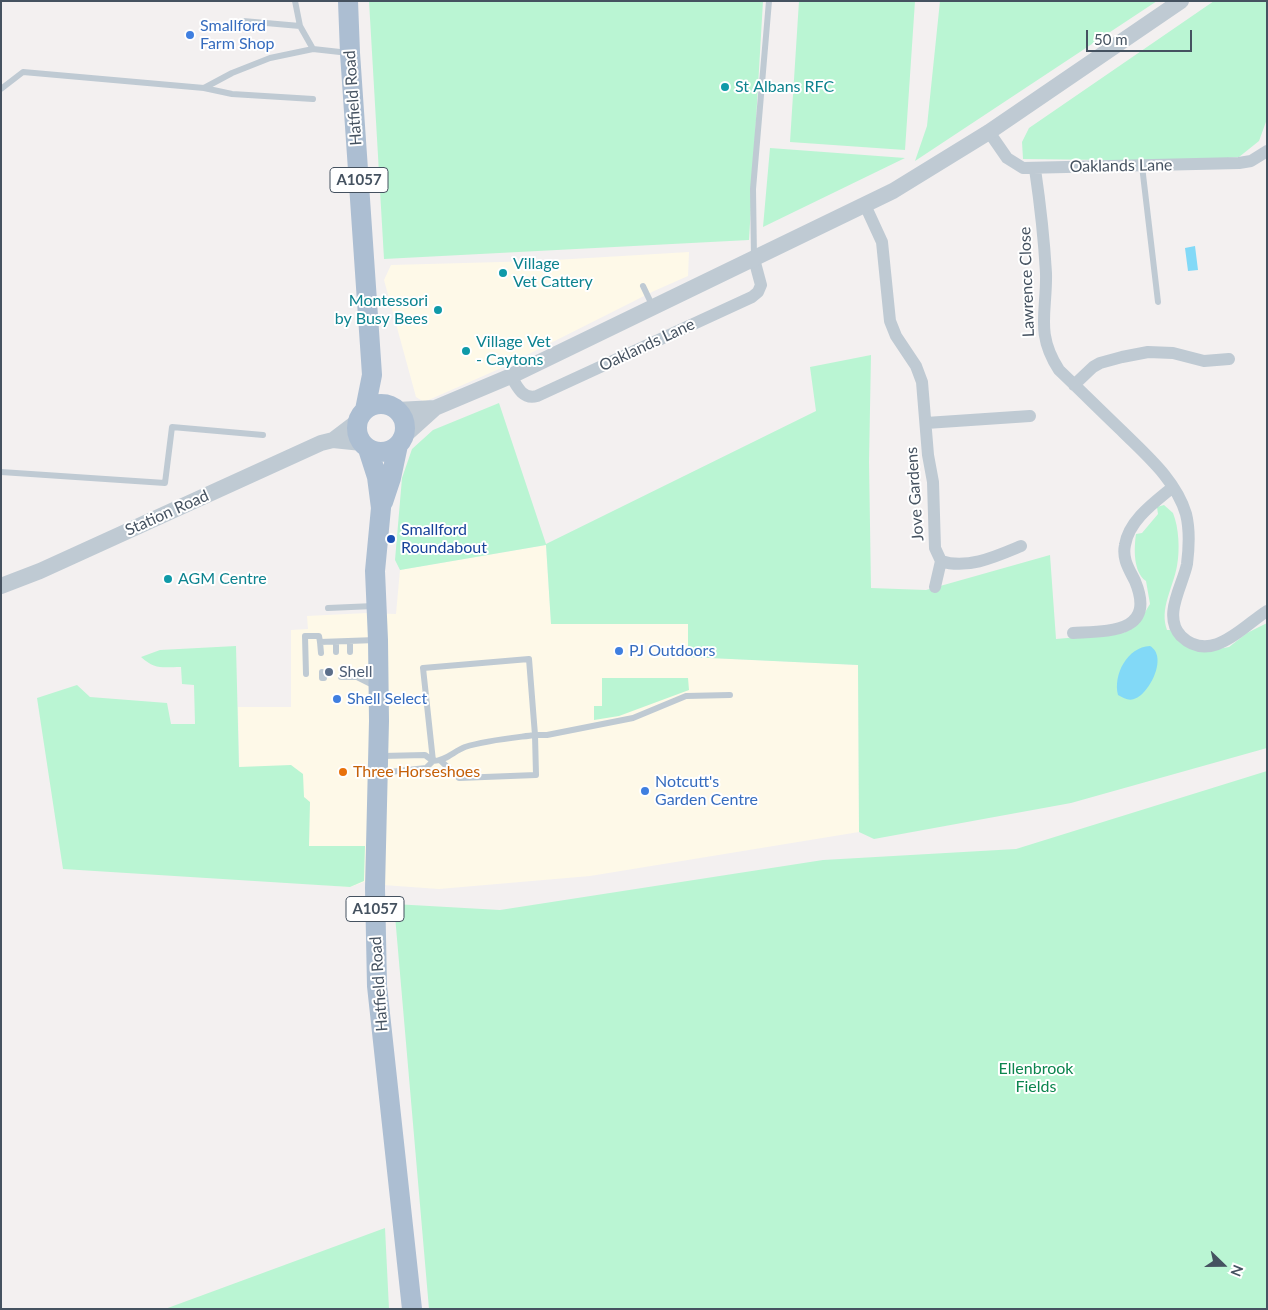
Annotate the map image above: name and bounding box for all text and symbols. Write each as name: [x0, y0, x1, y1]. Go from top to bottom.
place label: Smallford Farm Shop: [200, 16, 274, 54]
scale bar: [1088, 20, 1194, 52]
marker: Smallford Farm Shop: [184, 29, 196, 41]
text: 50 m: [1094, 30, 1128, 48]
street label: Hatfield Road: [340, 50, 366, 146]
place label: St Albans RFC: [735, 77, 834, 97]
marker: St Albans RFC: [719, 81, 731, 93]
street label: Oaklands Lane: [1069, 156, 1173, 176]
road number: A1057: [330, 168, 388, 192]
street label: Lawrence Close: [1015, 226, 1039, 338]
place label: Village Vet Cattery: [513, 254, 593, 292]
marker: Village Vet Cattery: [497, 267, 509, 279]
place label: Montessori by Busy Bees: [335, 291, 428, 329]
marker: Montessori by Busy Bees: [432, 304, 444, 316]
street label: Oaklands Lane: [596, 315, 698, 375]
place label: Village Vet - Caytons: [476, 332, 551, 370]
marker: Village Vet - Caytons: [460, 345, 472, 357]
street label: Jove Gardens: [902, 446, 928, 542]
street label: Station Road: [122, 486, 212, 540]
place label: Smallford Roundabout: [401, 520, 487, 558]
marker: Smallford Roundabout: [385, 533, 397, 545]
place label: AGM Centre: [178, 569, 267, 589]
marker: AGM Centre: [162, 573, 174, 585]
place label: PJ Outdoors: [629, 641, 715, 661]
marker: PJ Outdoors: [613, 645, 625, 657]
place label: Shell: [339, 662, 372, 682]
marker: Shell: [323, 666, 335, 678]
place label: Shell Select: [347, 689, 427, 709]
marker: Shell Select: [331, 693, 343, 705]
place label: Three Horseshoes: [353, 762, 480, 782]
marker: Three Horseshoes: [337, 766, 349, 778]
place label: Notcutt's Garden Centre: [655, 772, 758, 810]
marker: Notcutt's Garden Centre: [639, 785, 651, 797]
road number: A1057: [346, 896, 404, 922]
street label: Hatfield Road: [366, 936, 392, 1032]
park label: Ellenbrook Fields: [999, 1059, 1073, 1097]
north arrow: [1198, 1240, 1248, 1290]
text: N: [1227, 1263, 1247, 1279]

